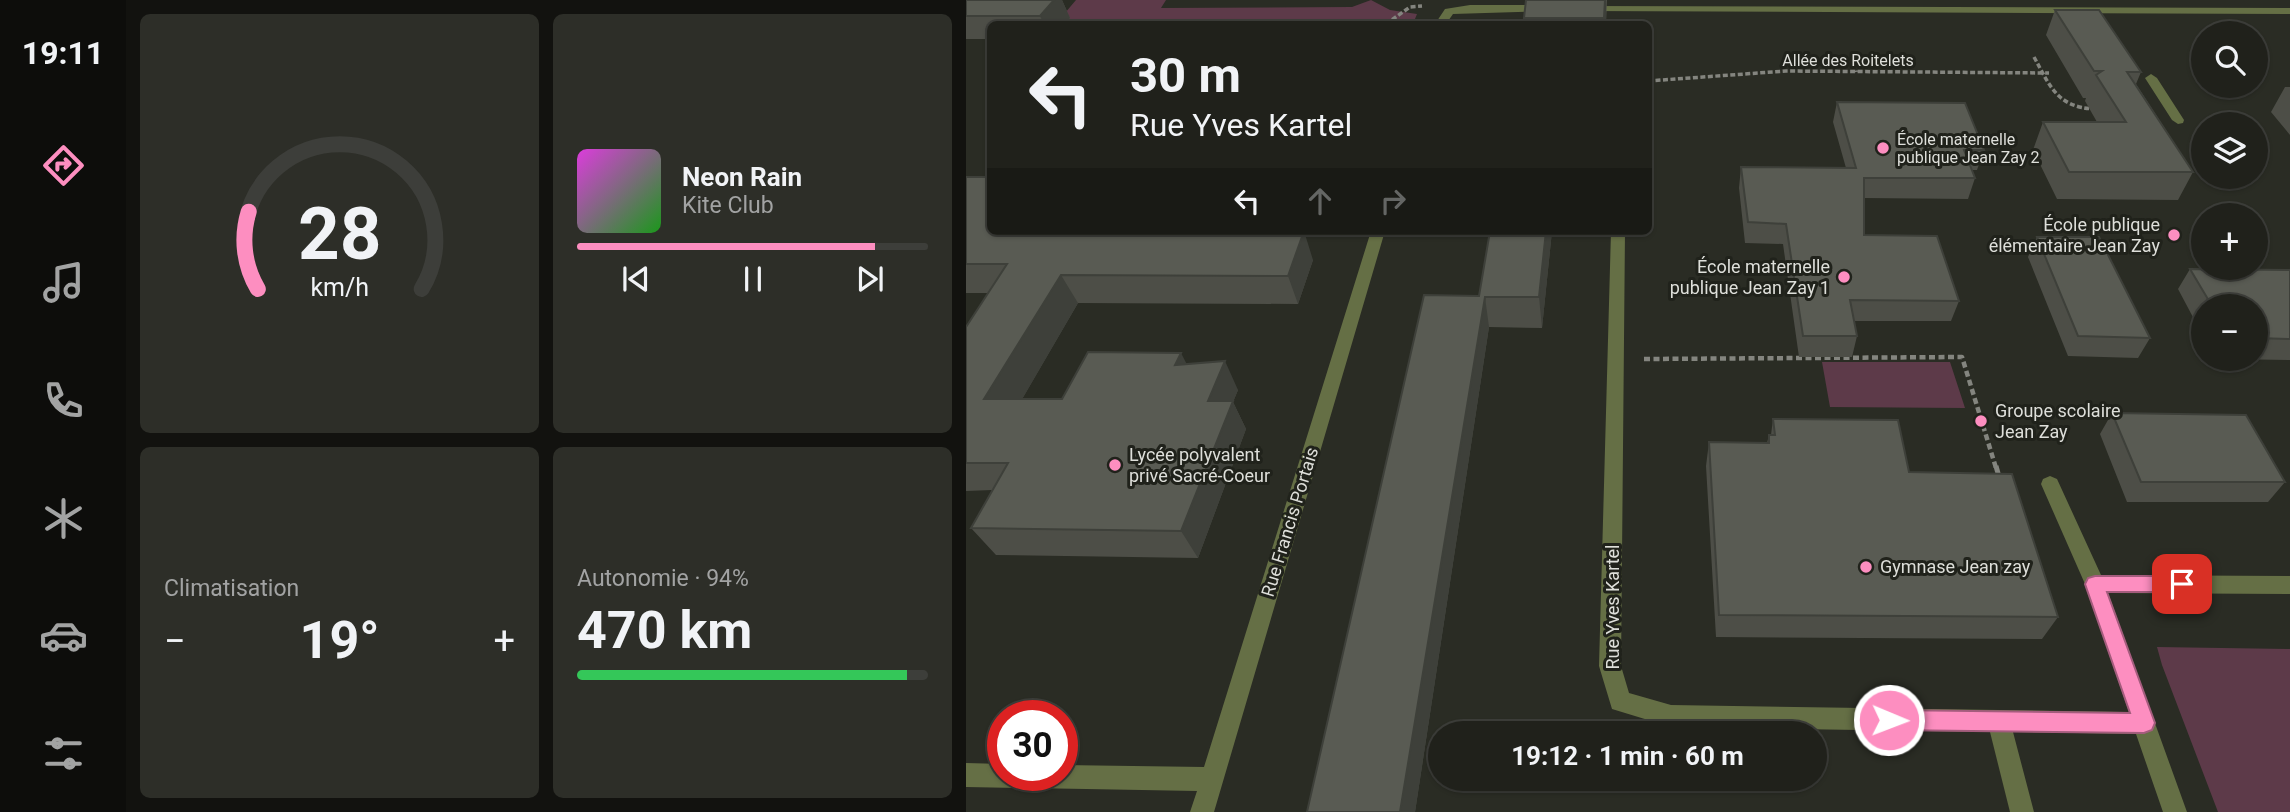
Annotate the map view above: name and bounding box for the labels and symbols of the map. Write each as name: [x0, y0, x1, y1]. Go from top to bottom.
street label: Allée des Roitelets: [1782, 51, 1914, 70]
place label: École maternelle publique Jean Zay 2: [1897, 130, 2039, 167]
marker: École maternelle publique Jean Zay 2: [1875, 140, 1891, 156]
place label: École publique élémentaire Jean Zay: [1989, 214, 2160, 256]
marker: École publique élémentaire Jean Zay: [2166, 227, 2182, 243]
place label: École maternelle publique Jean Zay 1: [1670, 256, 1830, 298]
marker: École maternelle publique Jean Zay 1: [1836, 269, 1852, 285]
place label: Groupe scolaire Jean Zay: [1995, 400, 2121, 442]
marker: Groupe scolaire Jean Zay: [1973, 413, 1989, 429]
place label: Lycée polyvalent privé Sacré-Coeur: [1129, 444, 1270, 486]
street label: Rue Francis Portais: [1257, 445, 1322, 599]
marker: Lycée polyvalent privé Sacré-Coeur: [1107, 457, 1123, 473]
street label: Rue Yves Kartel: [1602, 545, 1623, 670]
pin: [2152, 554, 2212, 614]
place label: Gymnase Jean zay: [1880, 556, 2031, 577]
marker: Gymnase Jean zay: [1858, 559, 1874, 575]
position arrow: [1852, 683, 1926, 757]
speed limit sign: 30: [987, 700, 1078, 791]

